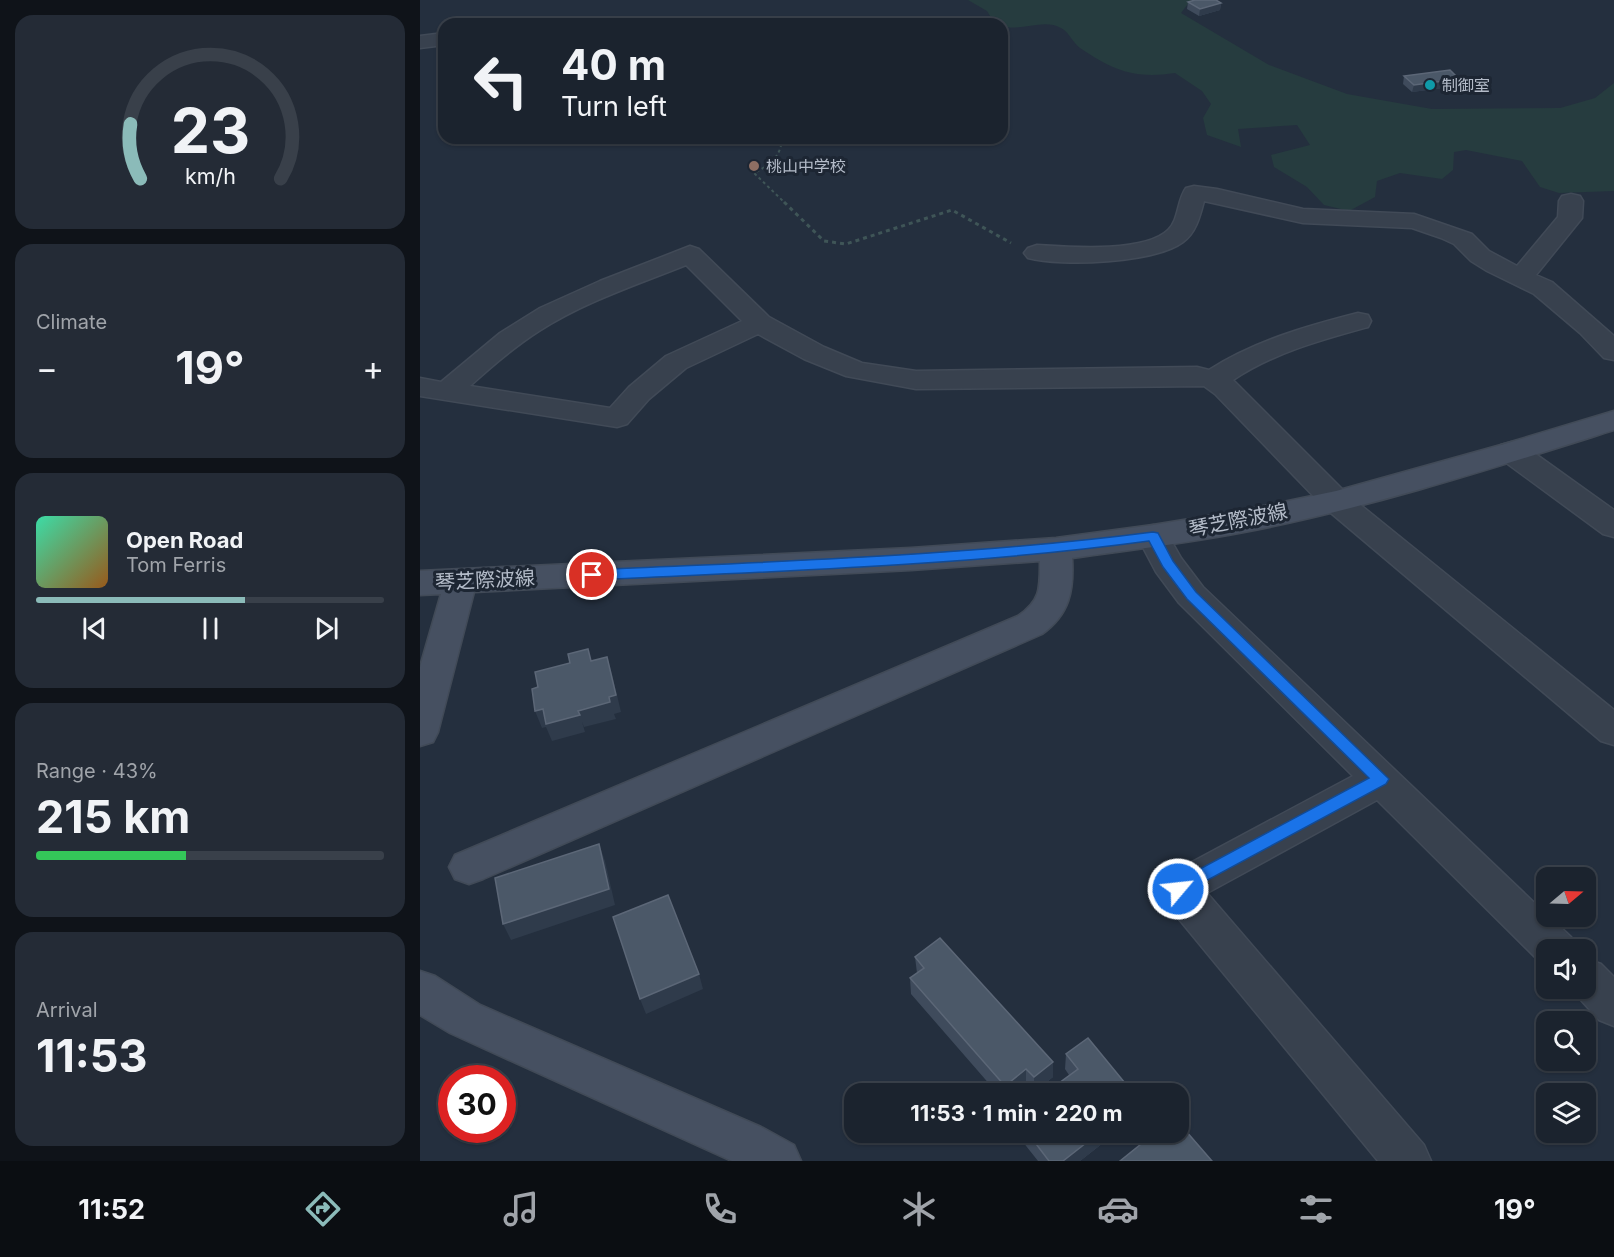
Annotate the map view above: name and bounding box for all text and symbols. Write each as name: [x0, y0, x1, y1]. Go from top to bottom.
text: 40 m: [561, 39, 666, 90]
icon: left: [462, 42, 540, 120]
place label: 制御室: [1442, 75, 1490, 95]
marker: 制御室: [1423, 78, 1437, 92]
text: Turn left: [561, 90, 667, 123]
text: 23: [170, 93, 250, 168]
place label: 桃山中学校: [766, 156, 846, 176]
marker: 桃山中学校: [747, 159, 761, 173]
text: km/h: [185, 163, 235, 189]
text: Climate: [36, 310, 107, 334]
text: 19°: [175, 340, 245, 395]
text: −: [36, 348, 58, 388]
text: +: [362, 348, 384, 388]
street label: 琴芝際波線: [1187, 499, 1289, 541]
text: Open Road: [126, 527, 243, 553]
pin: [566, 549, 617, 600]
text: Tom Ferris: [126, 553, 226, 577]
icon: arrive: [575, 558, 608, 591]
street label: 琴芝際波線: [434, 565, 536, 595]
icon: previous: [78, 612, 111, 645]
icon: pause: [194, 612, 227, 645]
icon: next: [310, 612, 343, 645]
text: Range · 43%: [36, 759, 158, 783]
text: 215 km: [36, 789, 190, 844]
position arrow: [1146, 857, 1210, 921]
north arrow: [1536, 867, 1596, 927]
map controls: [1536, 867, 1596, 1143]
button: sound: [1536, 939, 1596, 999]
text: Arrival: [36, 998, 98, 1022]
button: search: [1536, 1011, 1596, 1071]
text: 11:53: [36, 1028, 148, 1083]
speed limit sign: 30: [438, 1065, 516, 1143]
button: layers: [1536, 1083, 1596, 1143]
text: 11:53 · 1 min · 220 m: [910, 1100, 1123, 1126]
icon: directions: [302, 1188, 344, 1230]
icon: music: [500, 1188, 542, 1230]
icon: phone: [699, 1188, 741, 1230]
icon: climate: [898, 1188, 940, 1230]
icon: car: [1097, 1188, 1139, 1230]
icon: filters: [1295, 1188, 1337, 1230]
text: 11:52: [78, 1193, 145, 1226]
text: 19°: [1494, 1193, 1536, 1226]

